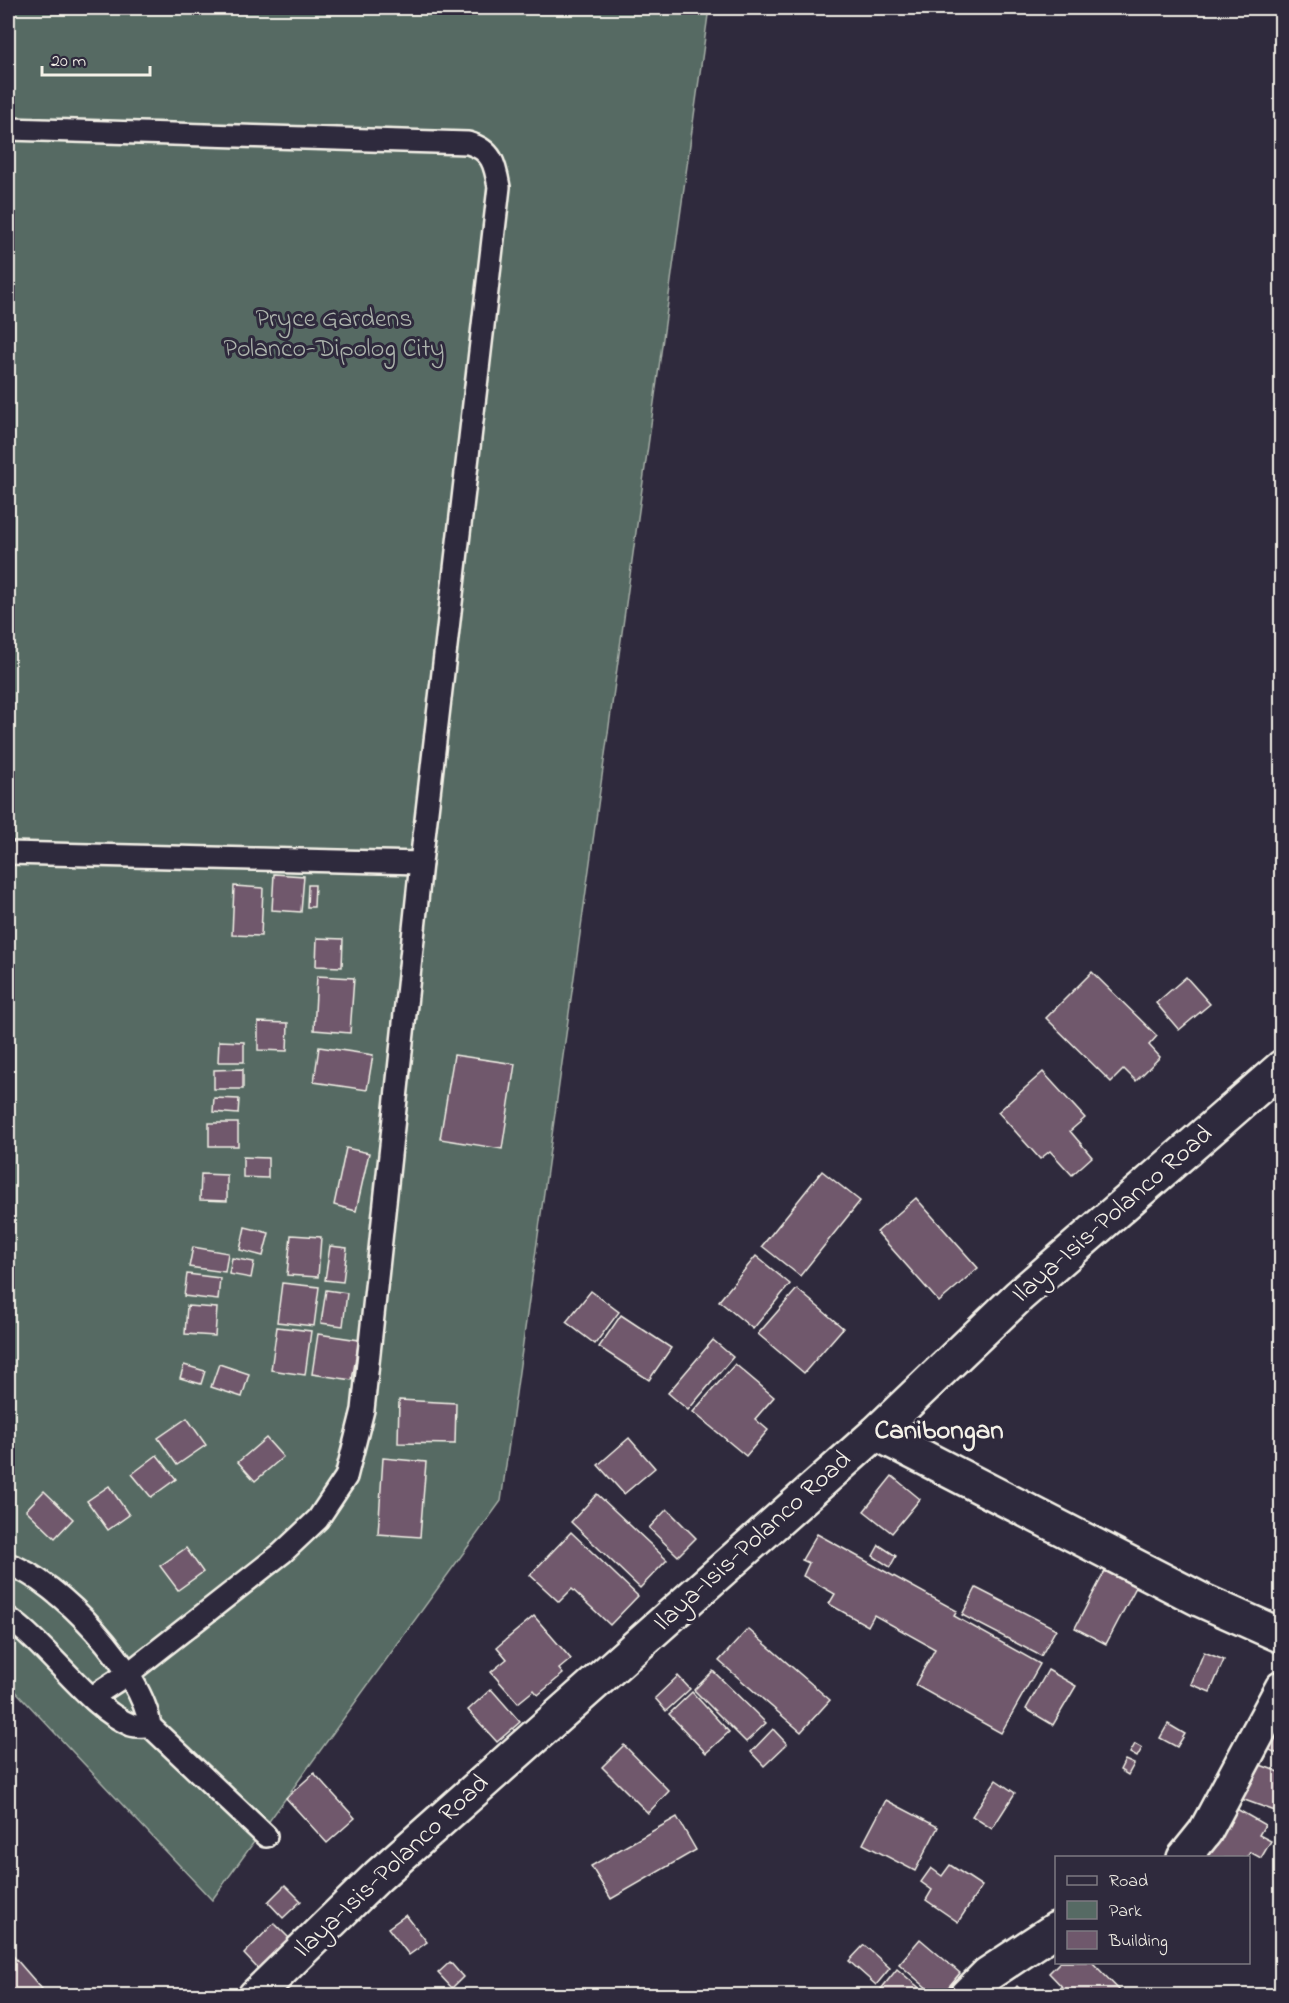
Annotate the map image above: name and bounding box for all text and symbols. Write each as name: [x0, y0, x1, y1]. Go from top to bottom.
scale bar: [42, 39, 150, 77]
text: 20 m: [51, 49, 86, 75]
park label: Pryce Gardens Polanco-Dipolog City: [223, 301, 445, 369]
street label: Ilaya-Isis-Polanco Road: [1004, 1117, 1222, 1313]
district label: Canibongan: [874, 1412, 1004, 1452]
street label: Ilaya-Isis-Polanco Road: [645, 1442, 861, 1642]
street label: Ilaya-Isis-Polanco Road: [286, 1766, 499, 1968]
legend: [1055, 1856, 1250, 1964]
text: Road: [1109, 1869, 1148, 1895]
text: Park: [1109, 1899, 1142, 1925]
text: Building: [1108, 1929, 1168, 1956]

